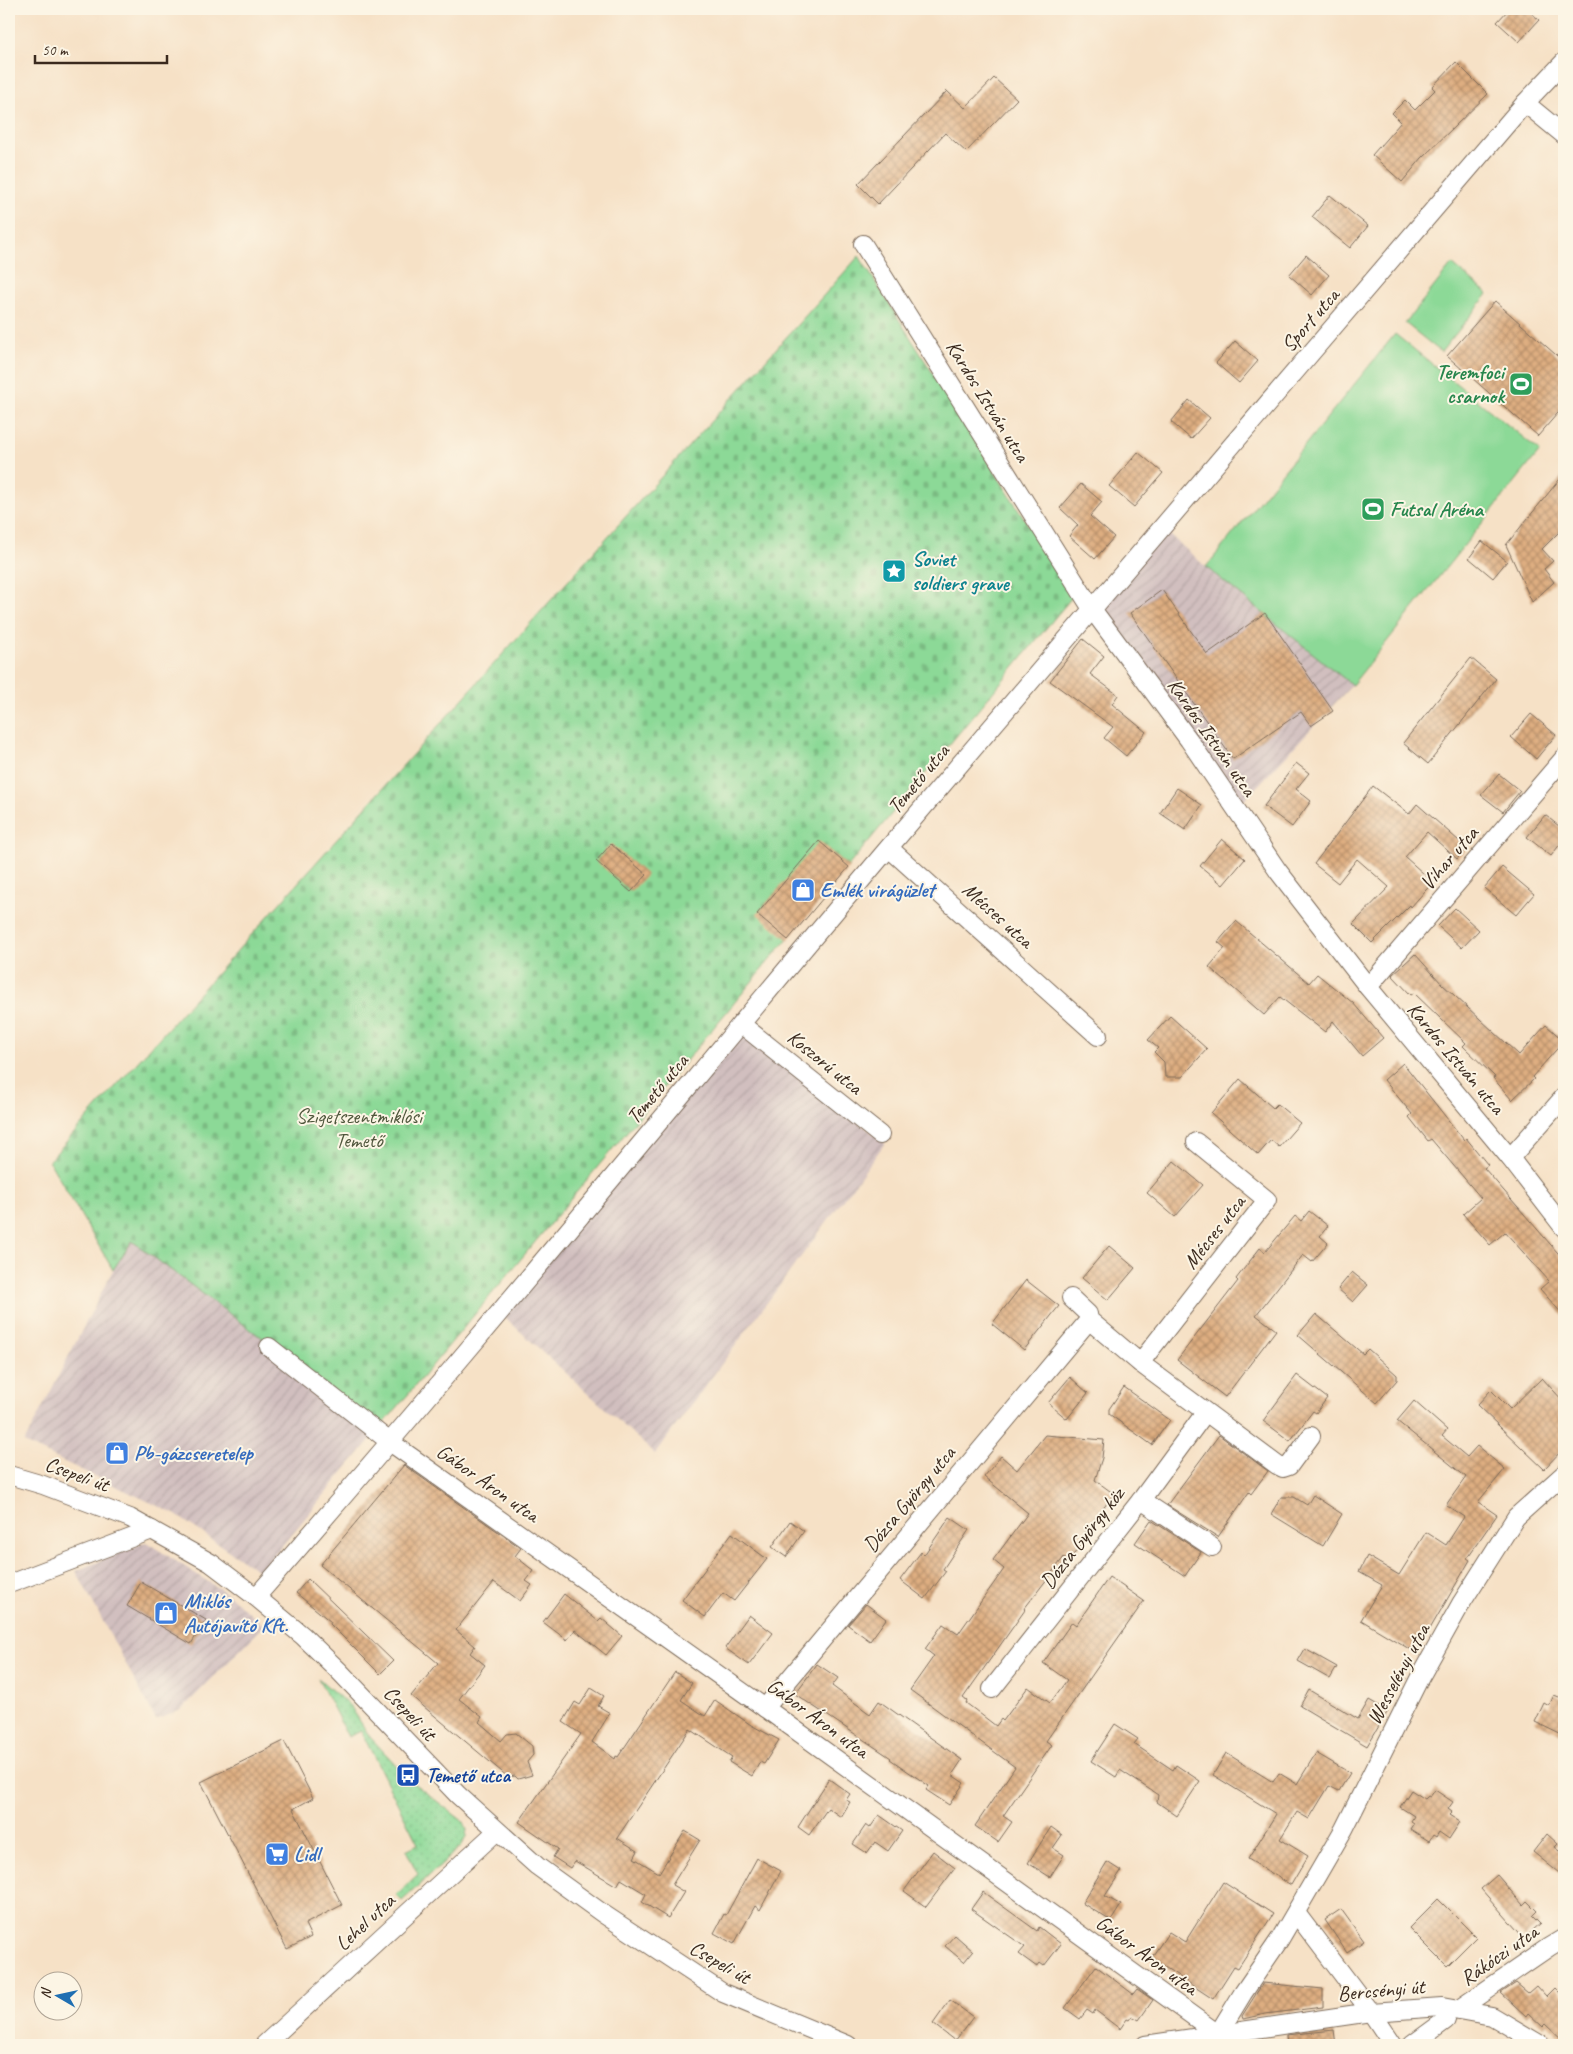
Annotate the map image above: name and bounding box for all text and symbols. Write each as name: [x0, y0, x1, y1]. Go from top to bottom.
scale bar: [35, 32, 168, 64]
text: 50 m: [42, 41, 69, 60]
street label: Sport utca: [1275, 281, 1346, 357]
street label: Kardos István utca: [940, 336, 1036, 468]
place label: Teremfoci csarnok: [1436, 359, 1507, 409]
sports icon: Teremfoci csarnok: [1508, 371, 1534, 397]
sports icon: Futsal Aréna: [1360, 496, 1386, 522]
place label: Futsal Aréna: [1390, 496, 1485, 522]
place label: Soviet soldiers grave: [912, 546, 1011, 596]
place icon: Soviet soldiers grave: [881, 558, 907, 584]
street label: Kardos István utca: [1162, 673, 1263, 802]
street label: Temető utca: [881, 738, 956, 819]
street label: Vihar utca: [1414, 819, 1485, 895]
street label: Mécses utca: [957, 876, 1041, 955]
shop icon: Emlék virágüzlet: [790, 877, 816, 903]
place label: Emlék virágüzlet: [820, 877, 937, 903]
street label: Kardos István utca: [1402, 997, 1511, 1120]
street label: Koszorú utca: [782, 1024, 869, 1101]
street label: Temető utca: [620, 1048, 695, 1129]
park label: Szigetszentmiklósi Temető: [296, 1103, 425, 1153]
street label: Mécses utca: [1177, 1188, 1252, 1274]
street label: Gábor Áron utca: [432, 1438, 546, 1529]
shop icon: Pb-gázcseretelep: [104, 1440, 130, 1466]
place label: Pb-gázcseretelep: [134, 1440, 255, 1466]
street label: Dózsa György utca: [857, 1440, 962, 1557]
street label: Csepeli út: [42, 1451, 114, 1498]
street label: Dózsa György köz: [1034, 1480, 1131, 1594]
place label: Miklós Autójavító Kft.: [184, 1588, 289, 1638]
shop icon: Miklós Autójavító Kft.: [153, 1600, 179, 1626]
street label: Wesselényi utca: [1361, 1617, 1436, 1729]
street label: Gábor Áron utca: [762, 1672, 876, 1765]
street label: Csepeli út: [378, 1680, 443, 1747]
bus stop icon: Temető utca: [395, 1762, 421, 1788]
place label: Temető utca: [426, 1762, 511, 1788]
supermarket icon: Lidl: [264, 1841, 290, 1867]
place label: Lidl: [294, 1841, 324, 1867]
street label: Lehel utca: [330, 1887, 402, 1956]
street label: Gábor Áron utca: [1091, 1909, 1205, 2002]
street label: Rákóczi utca: [1455, 1917, 1545, 1991]
street label: Csepeli út: [685, 1934, 757, 1991]
north arrow: [32, 1972, 82, 2022]
street label: Bercsényi út: [1337, 1973, 1428, 2007]
text: N: [37, 1986, 55, 2000]

